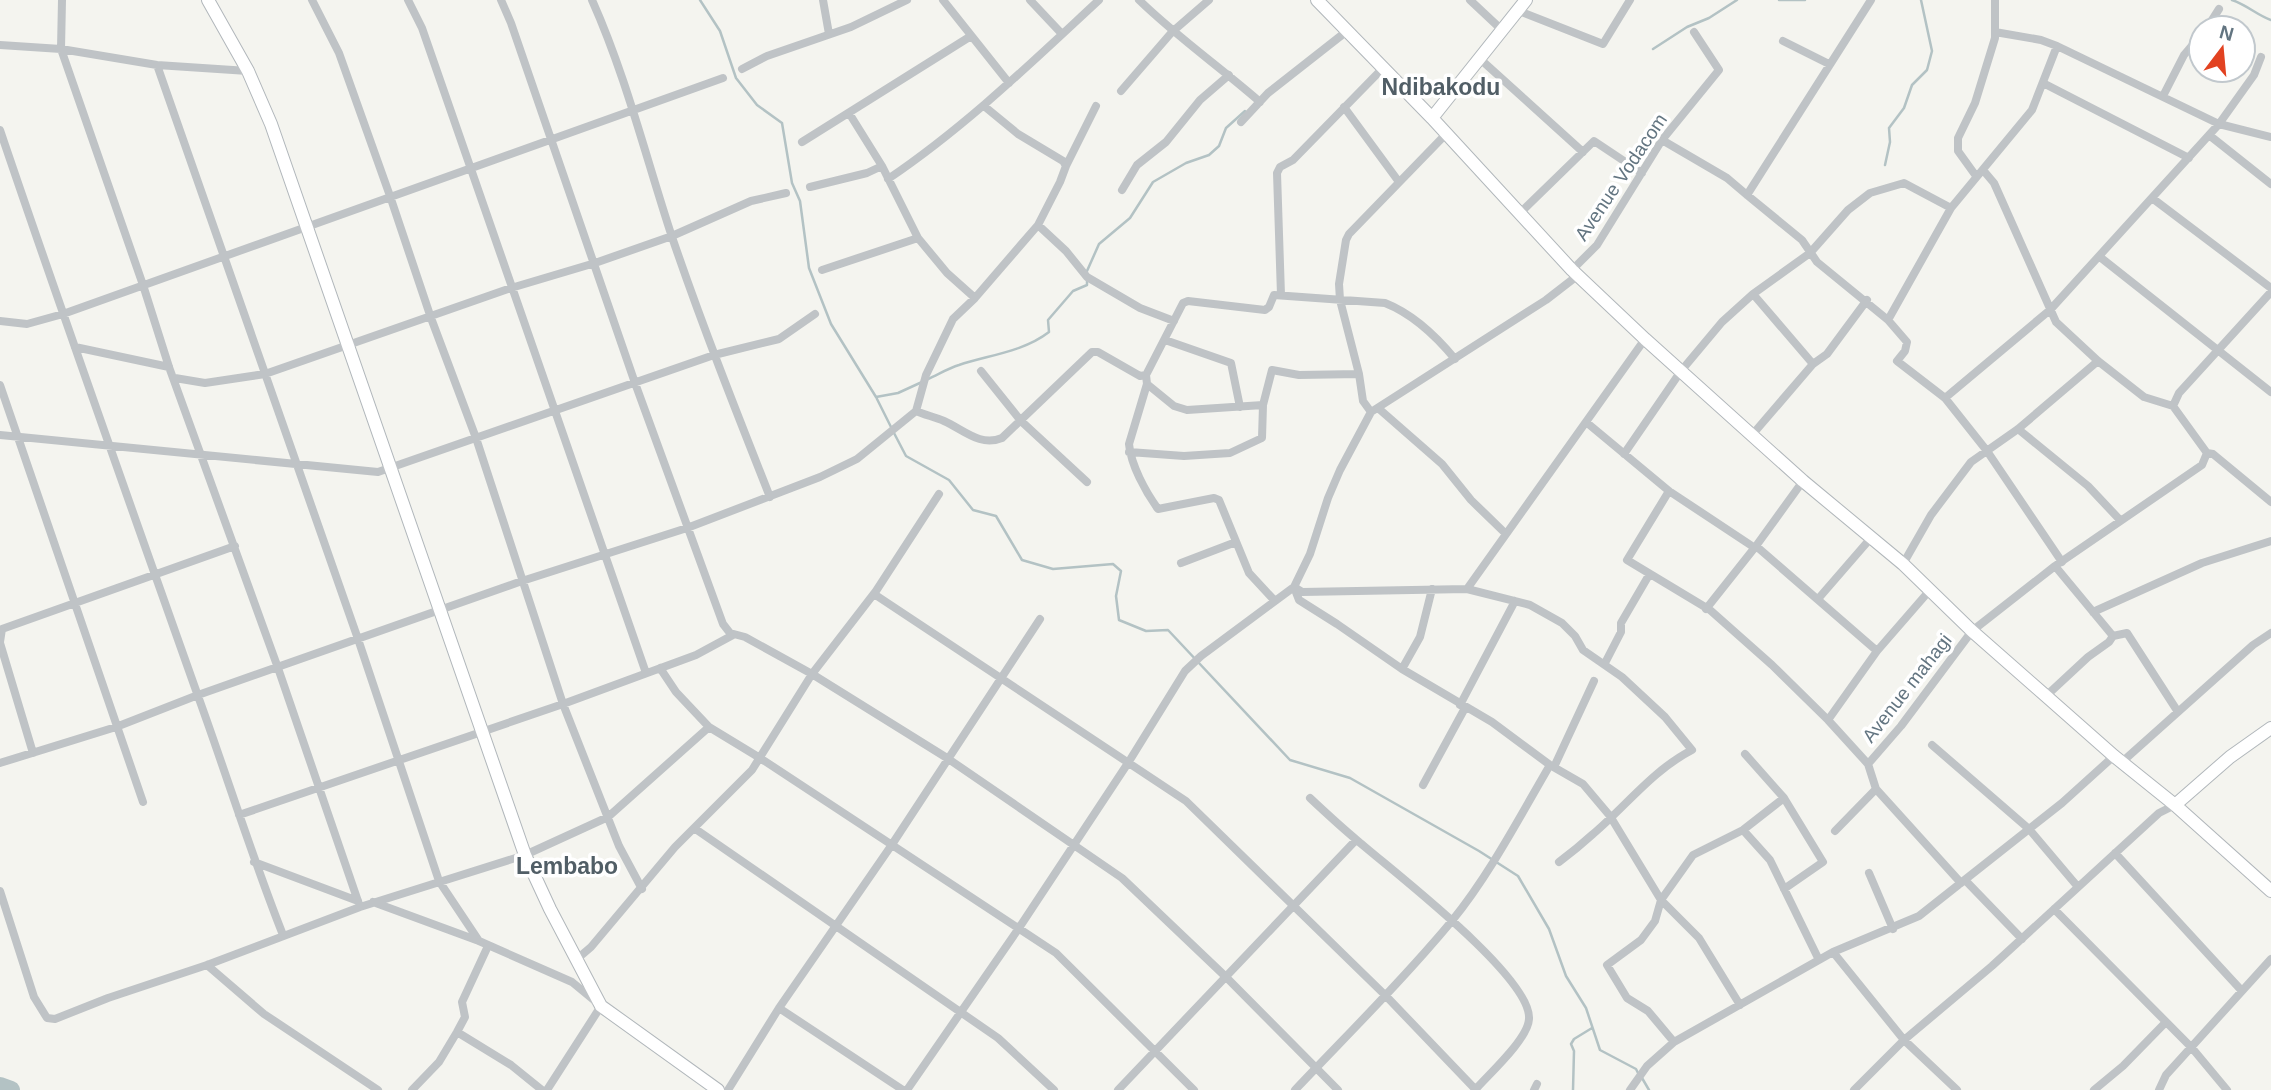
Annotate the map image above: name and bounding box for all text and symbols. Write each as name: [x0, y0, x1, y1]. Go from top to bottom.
north arrow: [2187, 14, 2257, 84]
text: N: [2217, 21, 2236, 45]
district label: Ndibakodu: [1382, 74, 1500, 100]
street label: Avenue Vodacom: [1571, 110, 1671, 244]
street label: Avenue mahagi: [1858, 630, 1956, 746]
district label: Lembabo: [516, 853, 618, 879]

